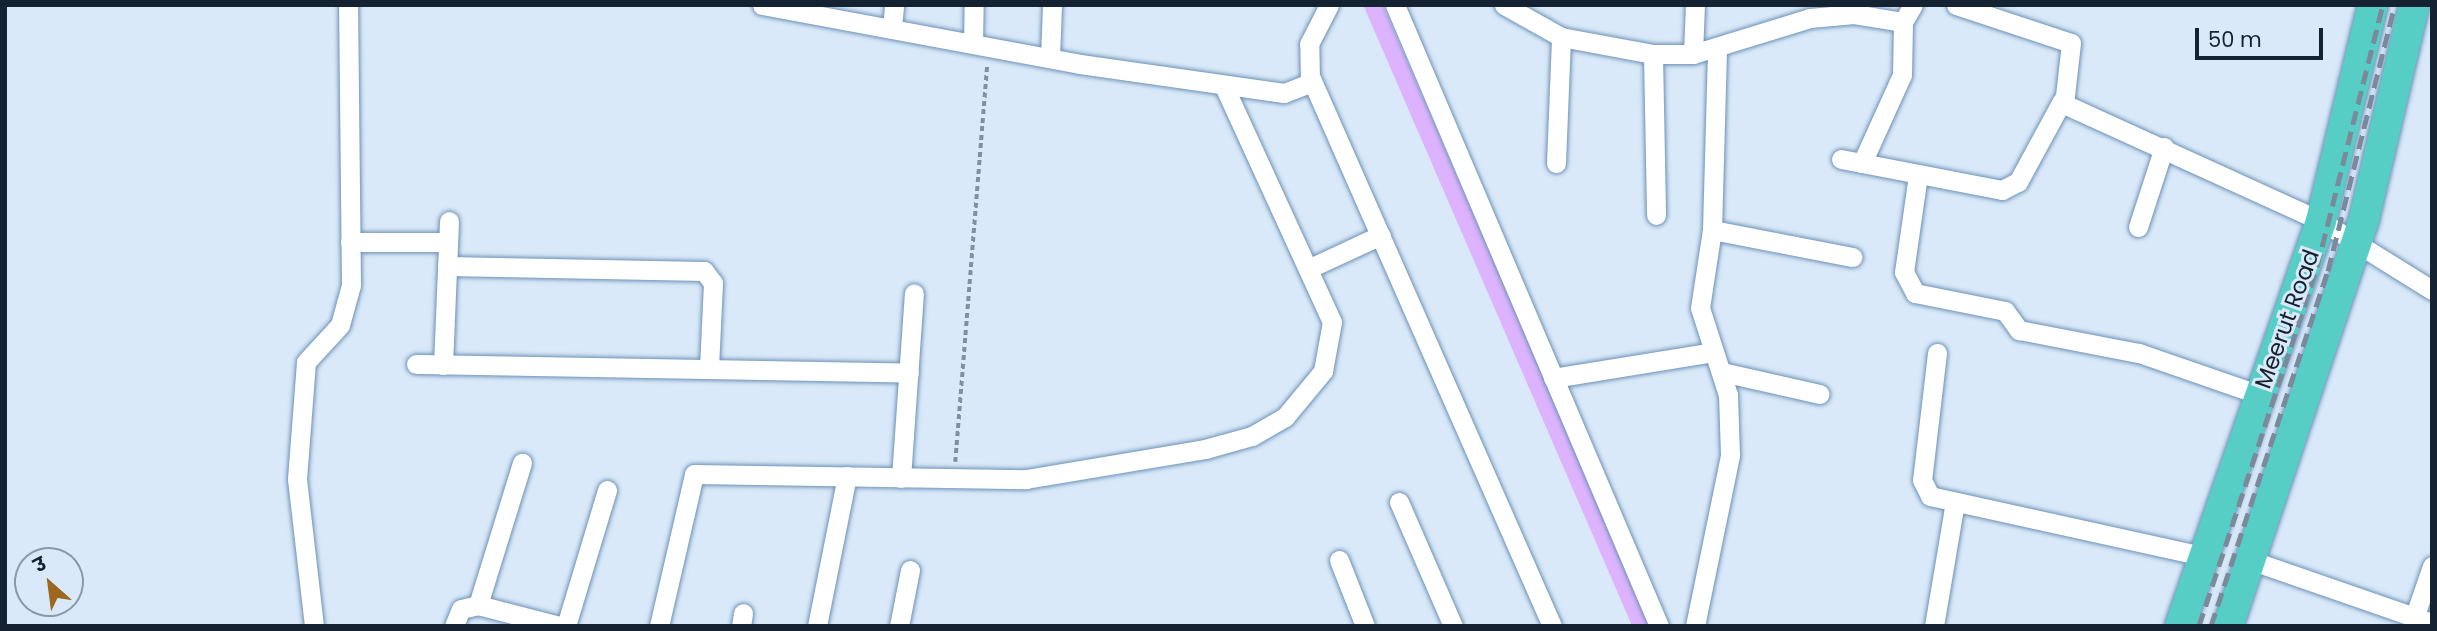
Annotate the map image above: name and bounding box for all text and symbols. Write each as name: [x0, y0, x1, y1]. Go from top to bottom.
scale bar: [2199, 14, 2327, 58]
text: 50 m: [2208, 25, 2262, 54]
street label: Meerut Road: [2249, 246, 2325, 392]
north arrow: [14, 547, 84, 617]
text: उ: [29, 550, 51, 579]

